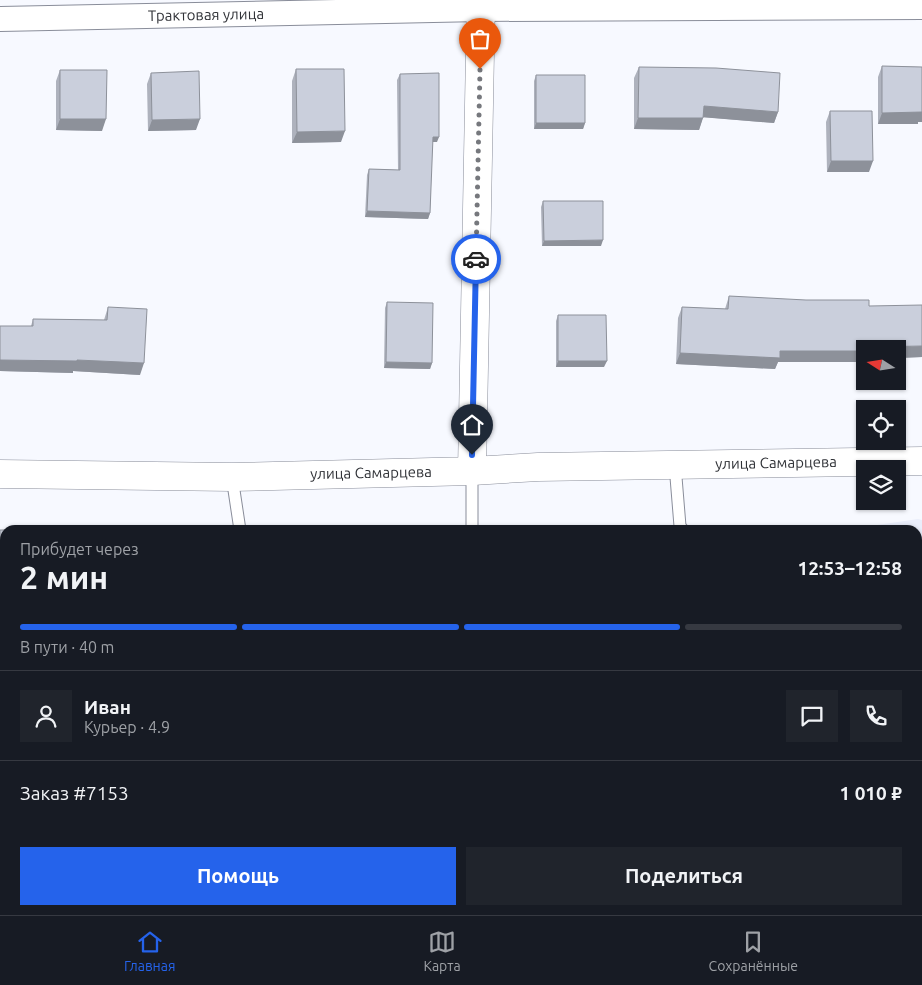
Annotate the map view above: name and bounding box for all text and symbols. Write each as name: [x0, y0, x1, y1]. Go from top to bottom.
street label: Трактовая улица: [148, 5, 264, 24]
pin: [459, 18, 501, 69]
icon: bag: [466, 25, 494, 53]
courier: [451, 234, 501, 284]
icon: car: [462, 245, 490, 273]
north arrow: [856, 340, 906, 390]
map controls: [856, 340, 906, 510]
button: locate: [856, 400, 906, 450]
pin: [451, 404, 493, 455]
icon: home: [458, 411, 486, 439]
street label: улица Самарцева: [715, 453, 837, 472]
button: layers: [856, 460, 906, 510]
street label: улица Самарцева: [310, 463, 432, 482]
text: Прибудет через: [20, 540, 139, 558]
text: 12:53–12:58: [797, 557, 902, 579]
text: 2 мин: [20, 559, 108, 595]
text: В пути · 40 m: [20, 638, 114, 656]
button: person: [20, 690, 72, 742]
button: chat: [786, 690, 838, 742]
button: phone: [850, 690, 902, 742]
text: Иван: [84, 696, 131, 718]
text: Курьер · 4.9: [84, 718, 170, 736]
text: Заказ #7153: [20, 782, 129, 804]
text: 1 010 ₽: [839, 782, 902, 804]
button: Помощь: [20, 847, 456, 905]
button: Поделиться: [466, 847, 902, 905]
tab: Главная: [124, 928, 176, 974]
tab: Карта: [423, 928, 461, 974]
tab: Сохранённые: [709, 928, 798, 974]

